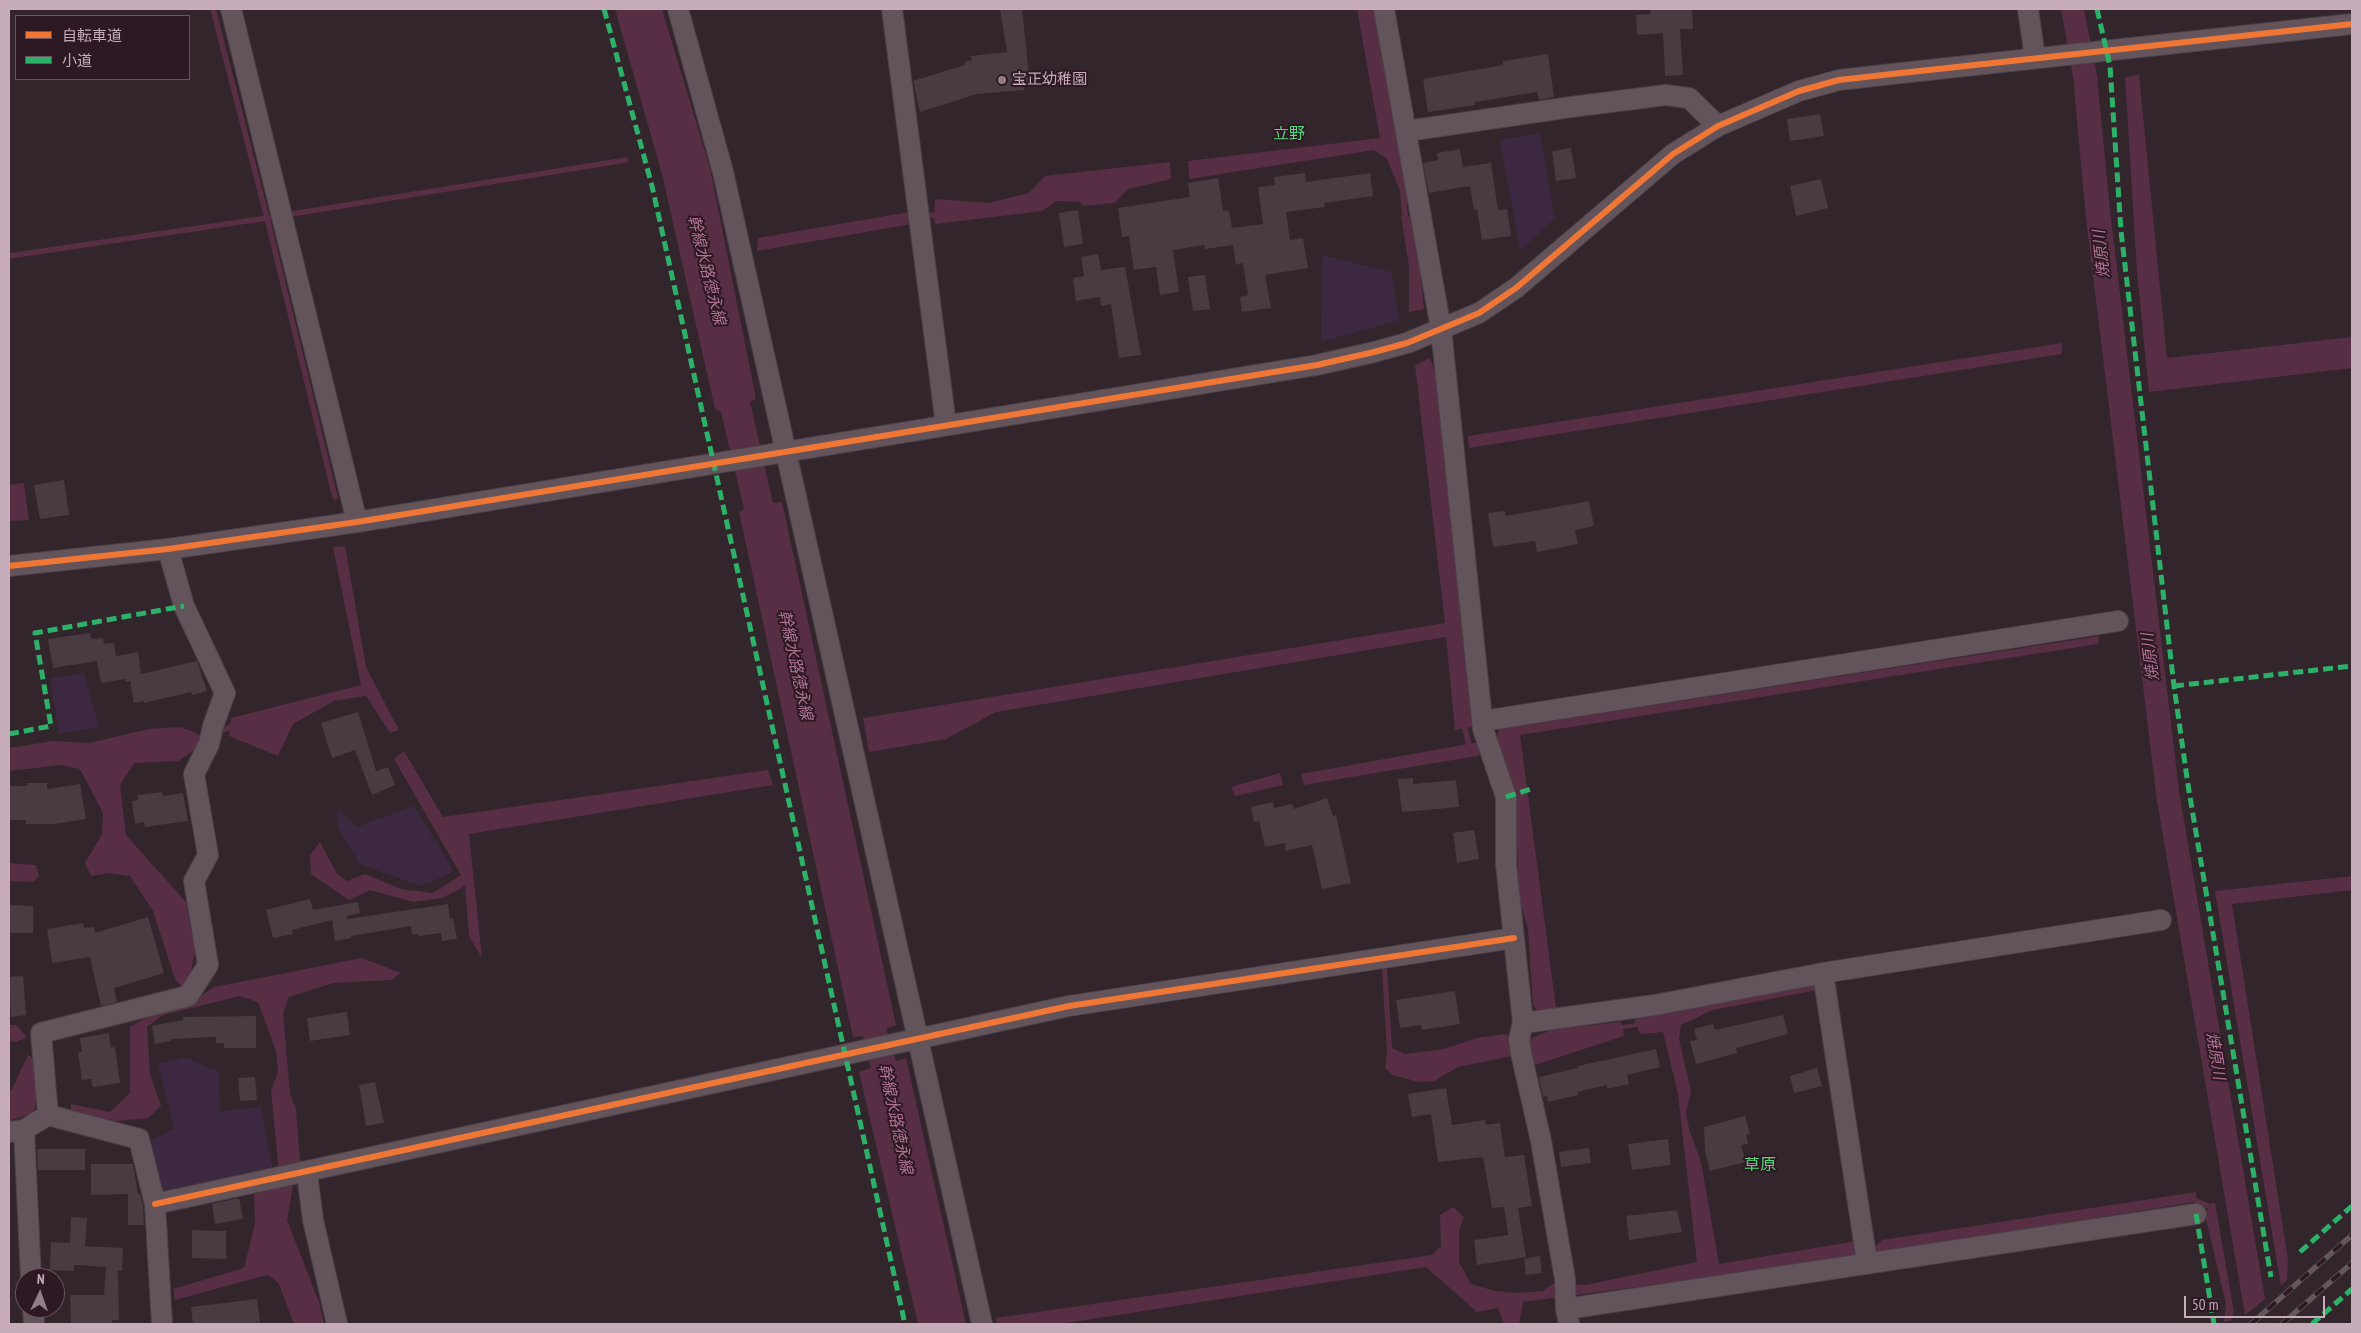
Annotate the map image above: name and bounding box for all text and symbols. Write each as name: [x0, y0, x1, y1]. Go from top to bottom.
legend: [15, 15, 190, 80]
text: 自転車道: [62, 26, 122, 45]
text: 小道: [62, 51, 92, 70]
place label: 宝正幼稚園: [1012, 71, 1087, 89]
marker: 宝正幼稚園: [996, 74, 1008, 86]
district label: 立野: [1273, 124, 1305, 144]
water label: 幹線水路徳永線: [683, 213, 729, 327]
water label: 焼原川: [2090, 229, 2114, 279]
water label: 幹線水路徳永線: [774, 608, 816, 722]
water label: 焼原川: [2139, 632, 2163, 682]
water label: 焼原川: [2202, 1031, 2228, 1081]
water label: 幹線水路徳永線: [874, 1062, 916, 1176]
district label: 草原: [1744, 1155, 1776, 1175]
north arrow: [15, 1268, 65, 1318]
text: N: [36, 1270, 45, 1288]
scale bar: [2186, 1286, 2327, 1318]
text: 50 m: [2192, 1295, 2218, 1314]

